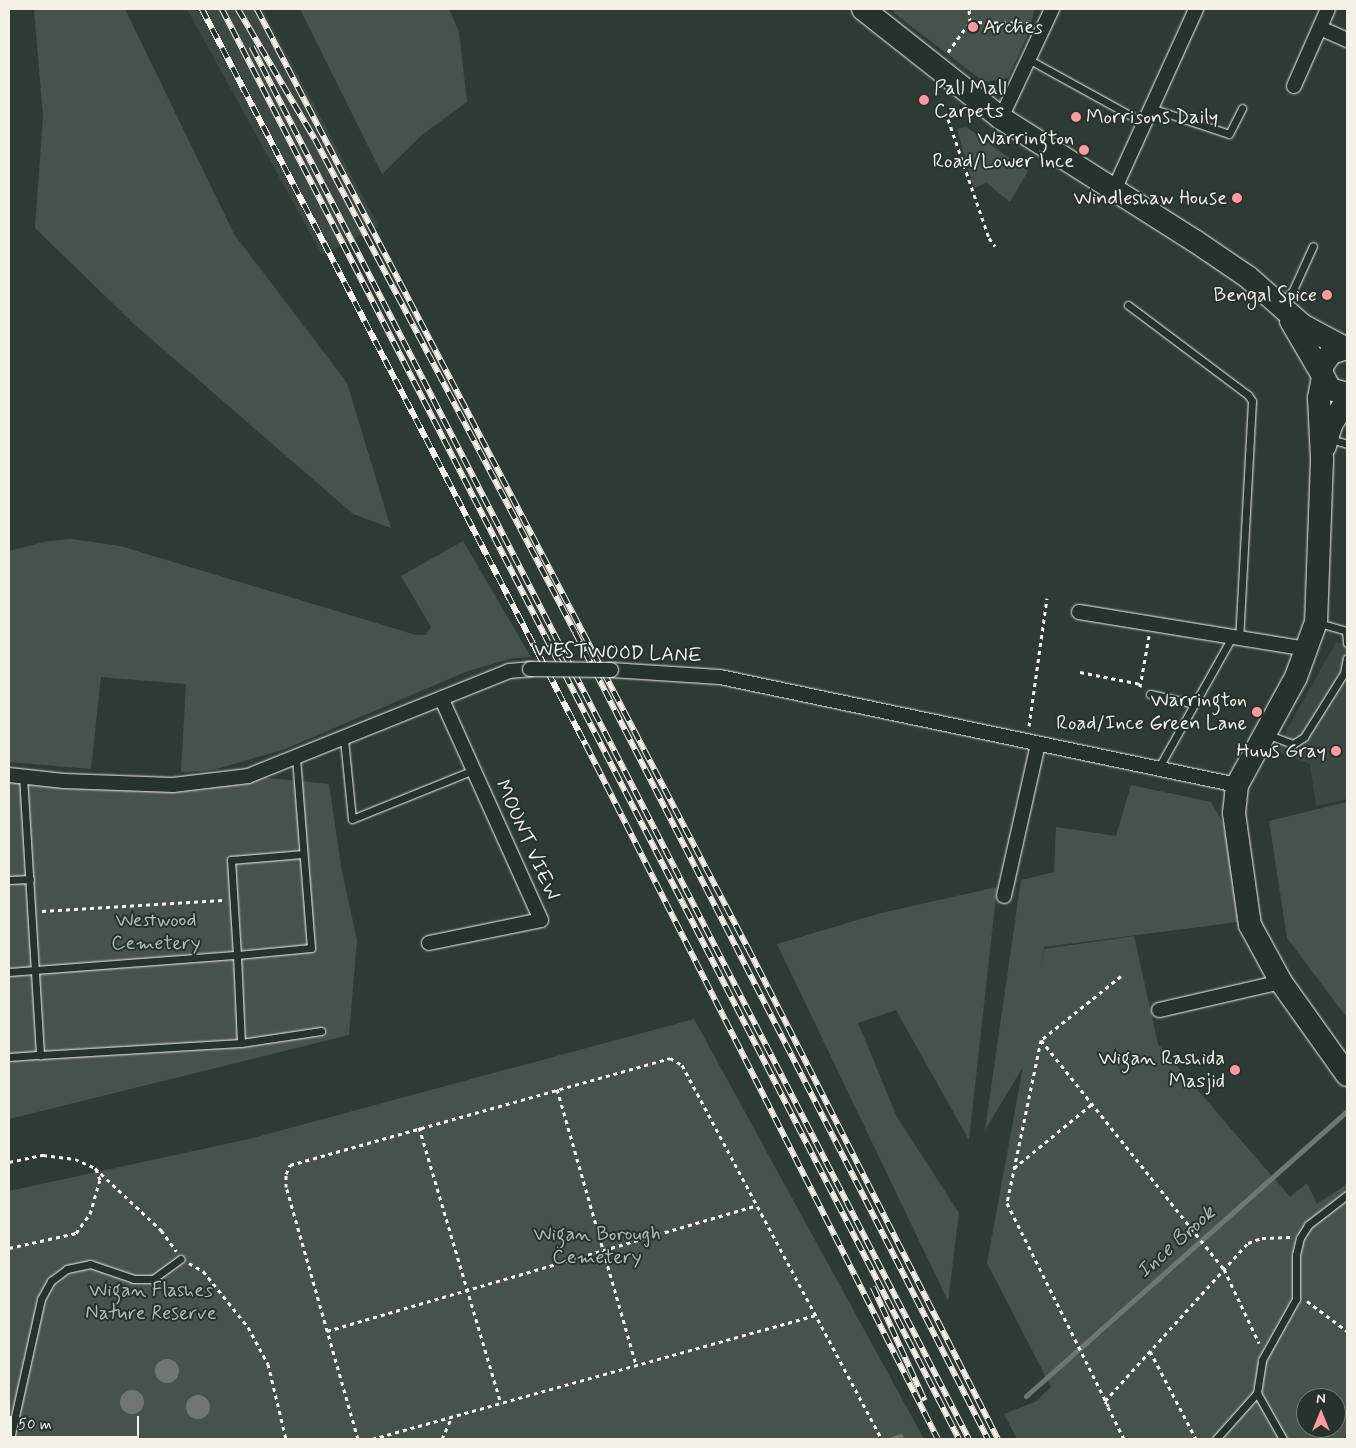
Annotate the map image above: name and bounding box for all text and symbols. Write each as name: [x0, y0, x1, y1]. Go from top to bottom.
place label: Arches: [983, 15, 1043, 39]
marker: Arches: [967, 21, 979, 33]
place label: Pall Mall Carpets: [934, 76, 1007, 123]
marker: Pall Mall Carpets: [918, 94, 930, 106]
place label: Morrisons Daily: [1086, 105, 1218, 129]
marker: Morrisons Daily: [1070, 111, 1082, 123]
place label: Warrington Road/Lower Ince: [929, 126, 1074, 173]
marker: Warrington Road/Lower Ince: [1078, 144, 1090, 156]
place label: Windleshaw House: [1075, 186, 1227, 210]
marker: Windleshaw House: [1231, 192, 1243, 204]
place label: Bengal Spice: [1212, 283, 1317, 307]
marker: Bengal Spice: [1321, 289, 1333, 301]
street label: WESTWOOD LANE: [534, 638, 702, 668]
place label: Warrington Road/Ince Green Lane: [1051, 688, 1247, 735]
marker: Warrington Road/Ince Green Lane: [1251, 706, 1263, 718]
place label: Huws Gray: [1237, 739, 1326, 763]
marker: Huws Gray: [1330, 745, 1342, 757]
street label: MOUNT VIEW: [490, 776, 564, 904]
park label: Westwood Cemetery: [111, 908, 201, 955]
place label: Wigan Rashida Masjid: [1100, 1046, 1225, 1093]
marker: Wigan Rashida Masjid: [1229, 1064, 1241, 1076]
water label: Ince Brook: [1132, 1200, 1220, 1284]
park label: Wigan Borough Cemetery: [533, 1222, 661, 1269]
park label: Wigan Flashes Nature Reserve: [85, 1278, 217, 1325]
north arrow: [1296, 1388, 1346, 1438]
text: N: [1316, 1390, 1326, 1408]
scale bar: [12, 1406, 141, 1438]
text: 50 m: [18, 1415, 52, 1435]

